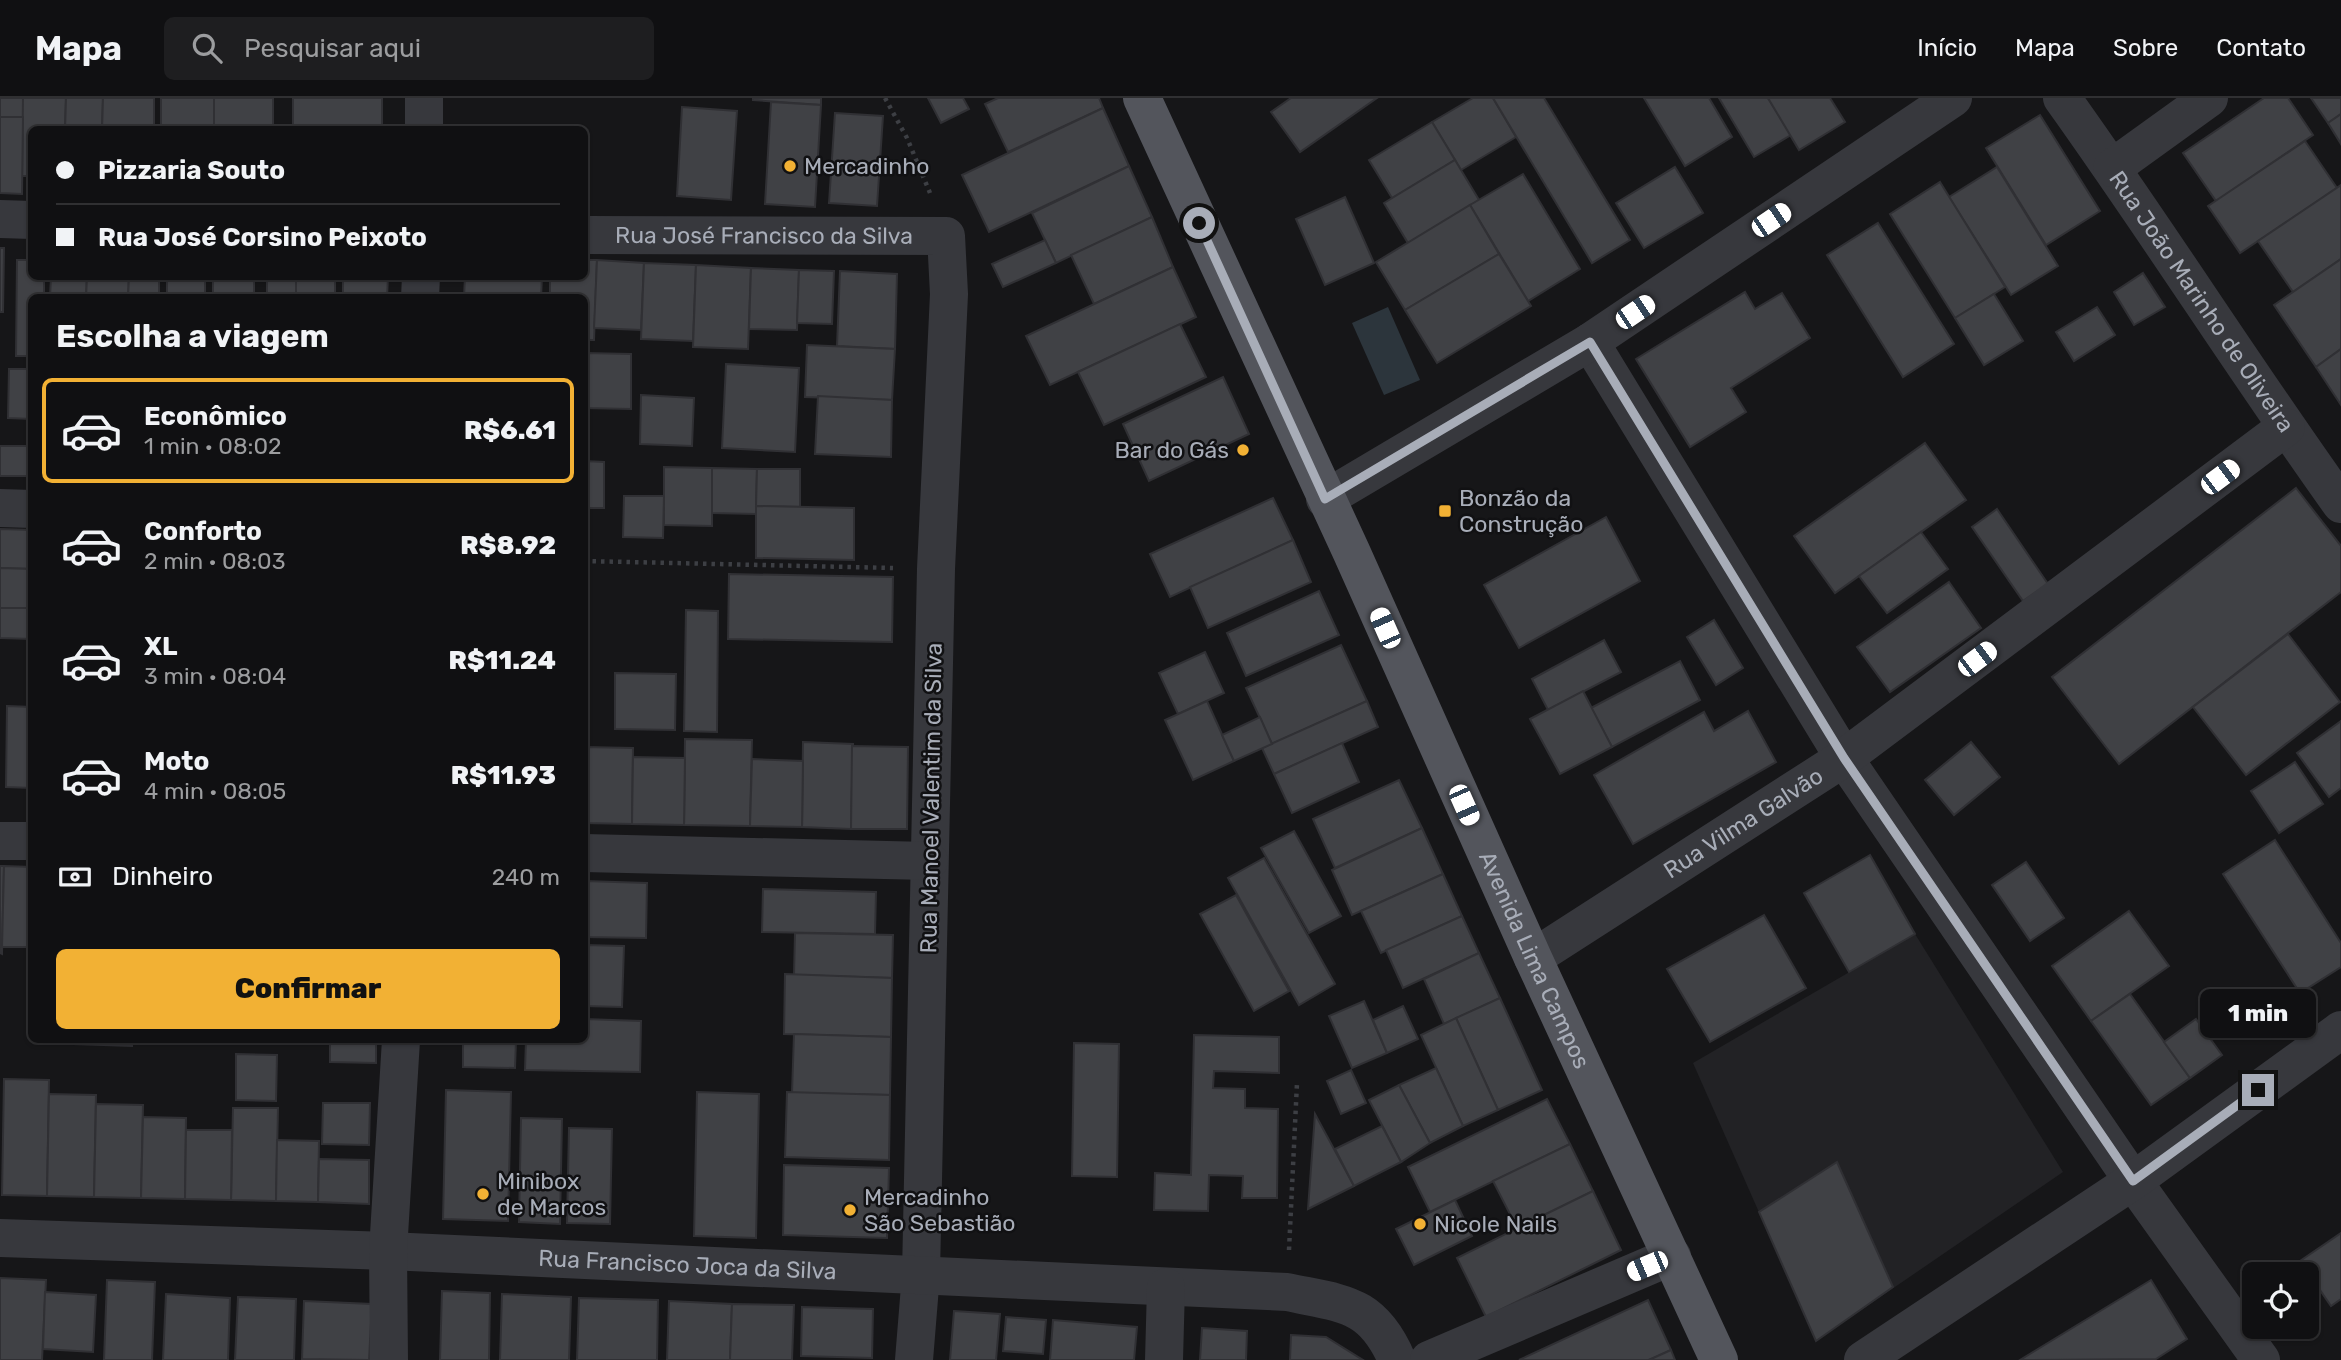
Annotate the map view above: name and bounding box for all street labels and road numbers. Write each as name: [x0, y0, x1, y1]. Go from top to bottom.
street label: Rua João Marinho de Oliveira: [2103, 165, 2300, 438]
street label: Rua José Francisco da Silva: [615, 221, 913, 250]
street label: Rua Manoel Valentim da Silva: [914, 642, 948, 954]
street label: Rua Vilma Galvão: [1658, 761, 1828, 884]
street label: Avenida Lima Campos: [1473, 847, 1596, 1073]
street label: Rua Francisco Joca da Silva: [538, 1244, 837, 1285]

